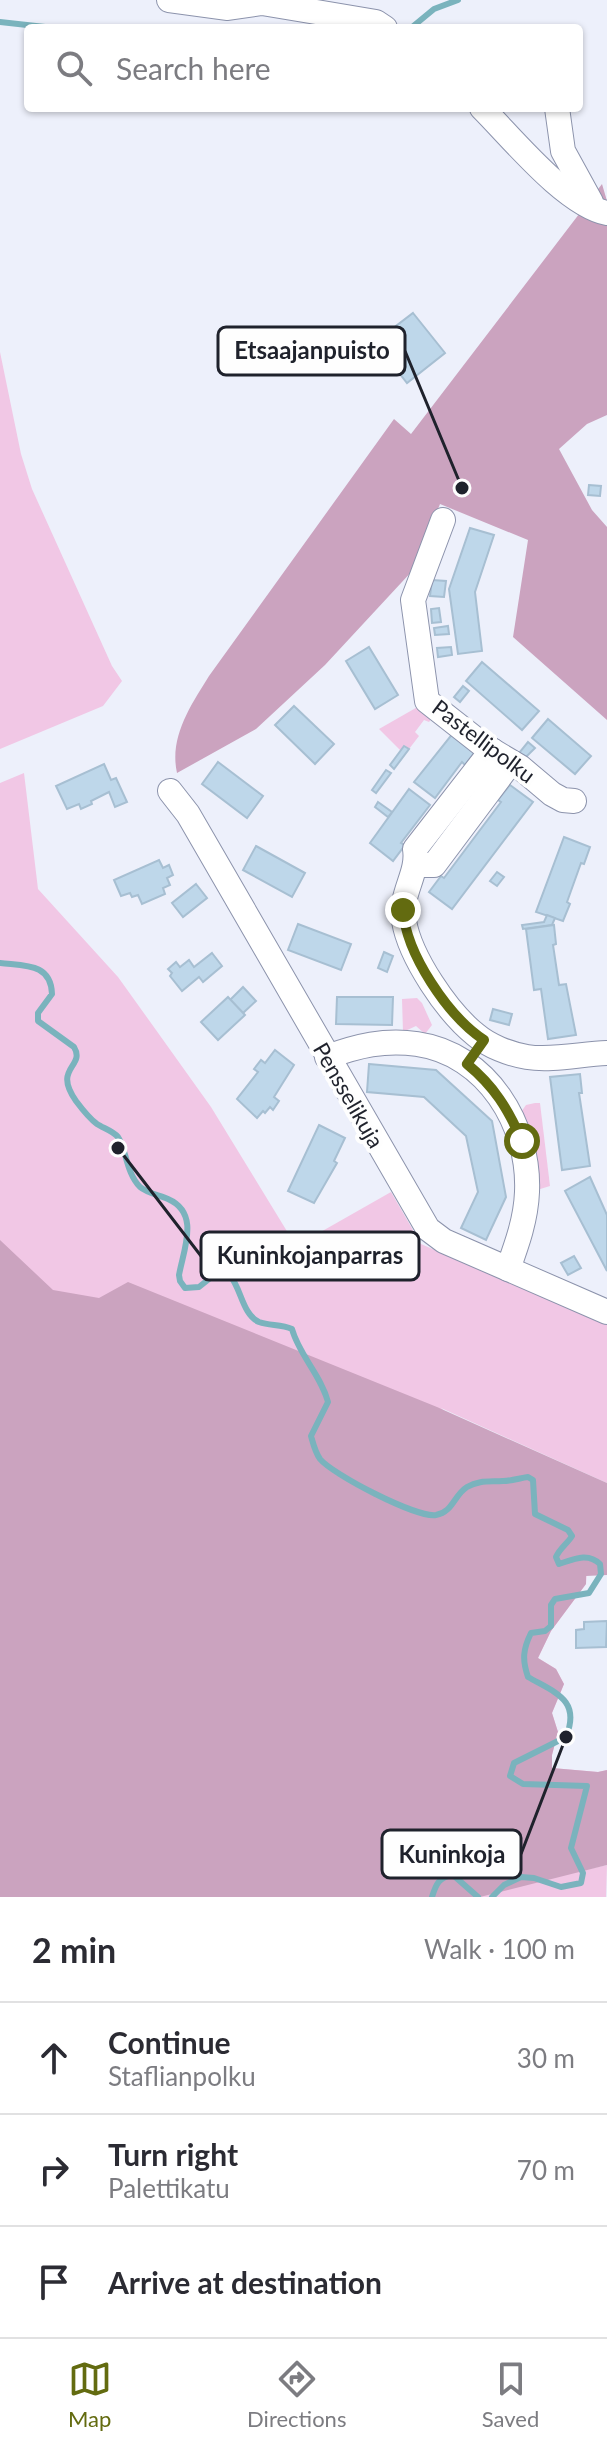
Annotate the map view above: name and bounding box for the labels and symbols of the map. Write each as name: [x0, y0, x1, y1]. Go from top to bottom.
callout: Etsaajanpuisto: [218, 327, 405, 375]
text: Etsaajanpuisto: [234, 335, 390, 364]
street label: Pastellipolku: [427, 694, 541, 788]
route end: [385, 892, 421, 928]
street label: Pensselikuja: [308, 1037, 390, 1153]
route start: [504, 1123, 540, 1159]
callout: Kuninkojanparras: [201, 1232, 419, 1280]
text: Kuninkojanparras: [217, 1240, 403, 1269]
callout: Kuninkoja: [382, 1830, 521, 1878]
text: Kuninkoja: [399, 1839, 505, 1868]

